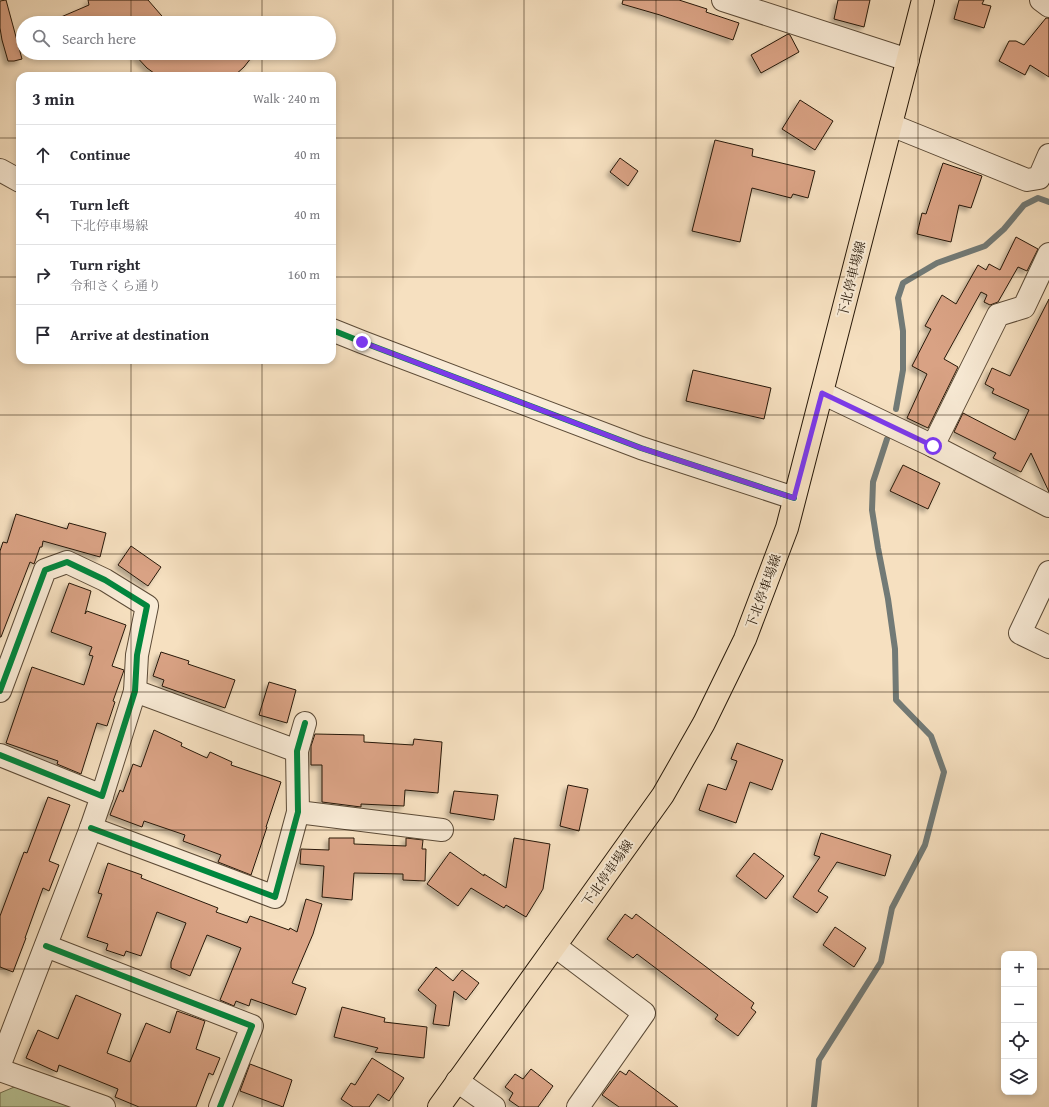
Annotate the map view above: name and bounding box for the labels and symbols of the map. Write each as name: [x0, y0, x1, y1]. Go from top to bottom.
street label: 下北停車場線: [833, 239, 870, 319]
route end: [353, 333, 371, 351]
route start: [924, 437, 942, 455]
street label: 下北停車場線: [741, 551, 786, 631]
street label: 下北停車場線: [577, 836, 638, 911]

